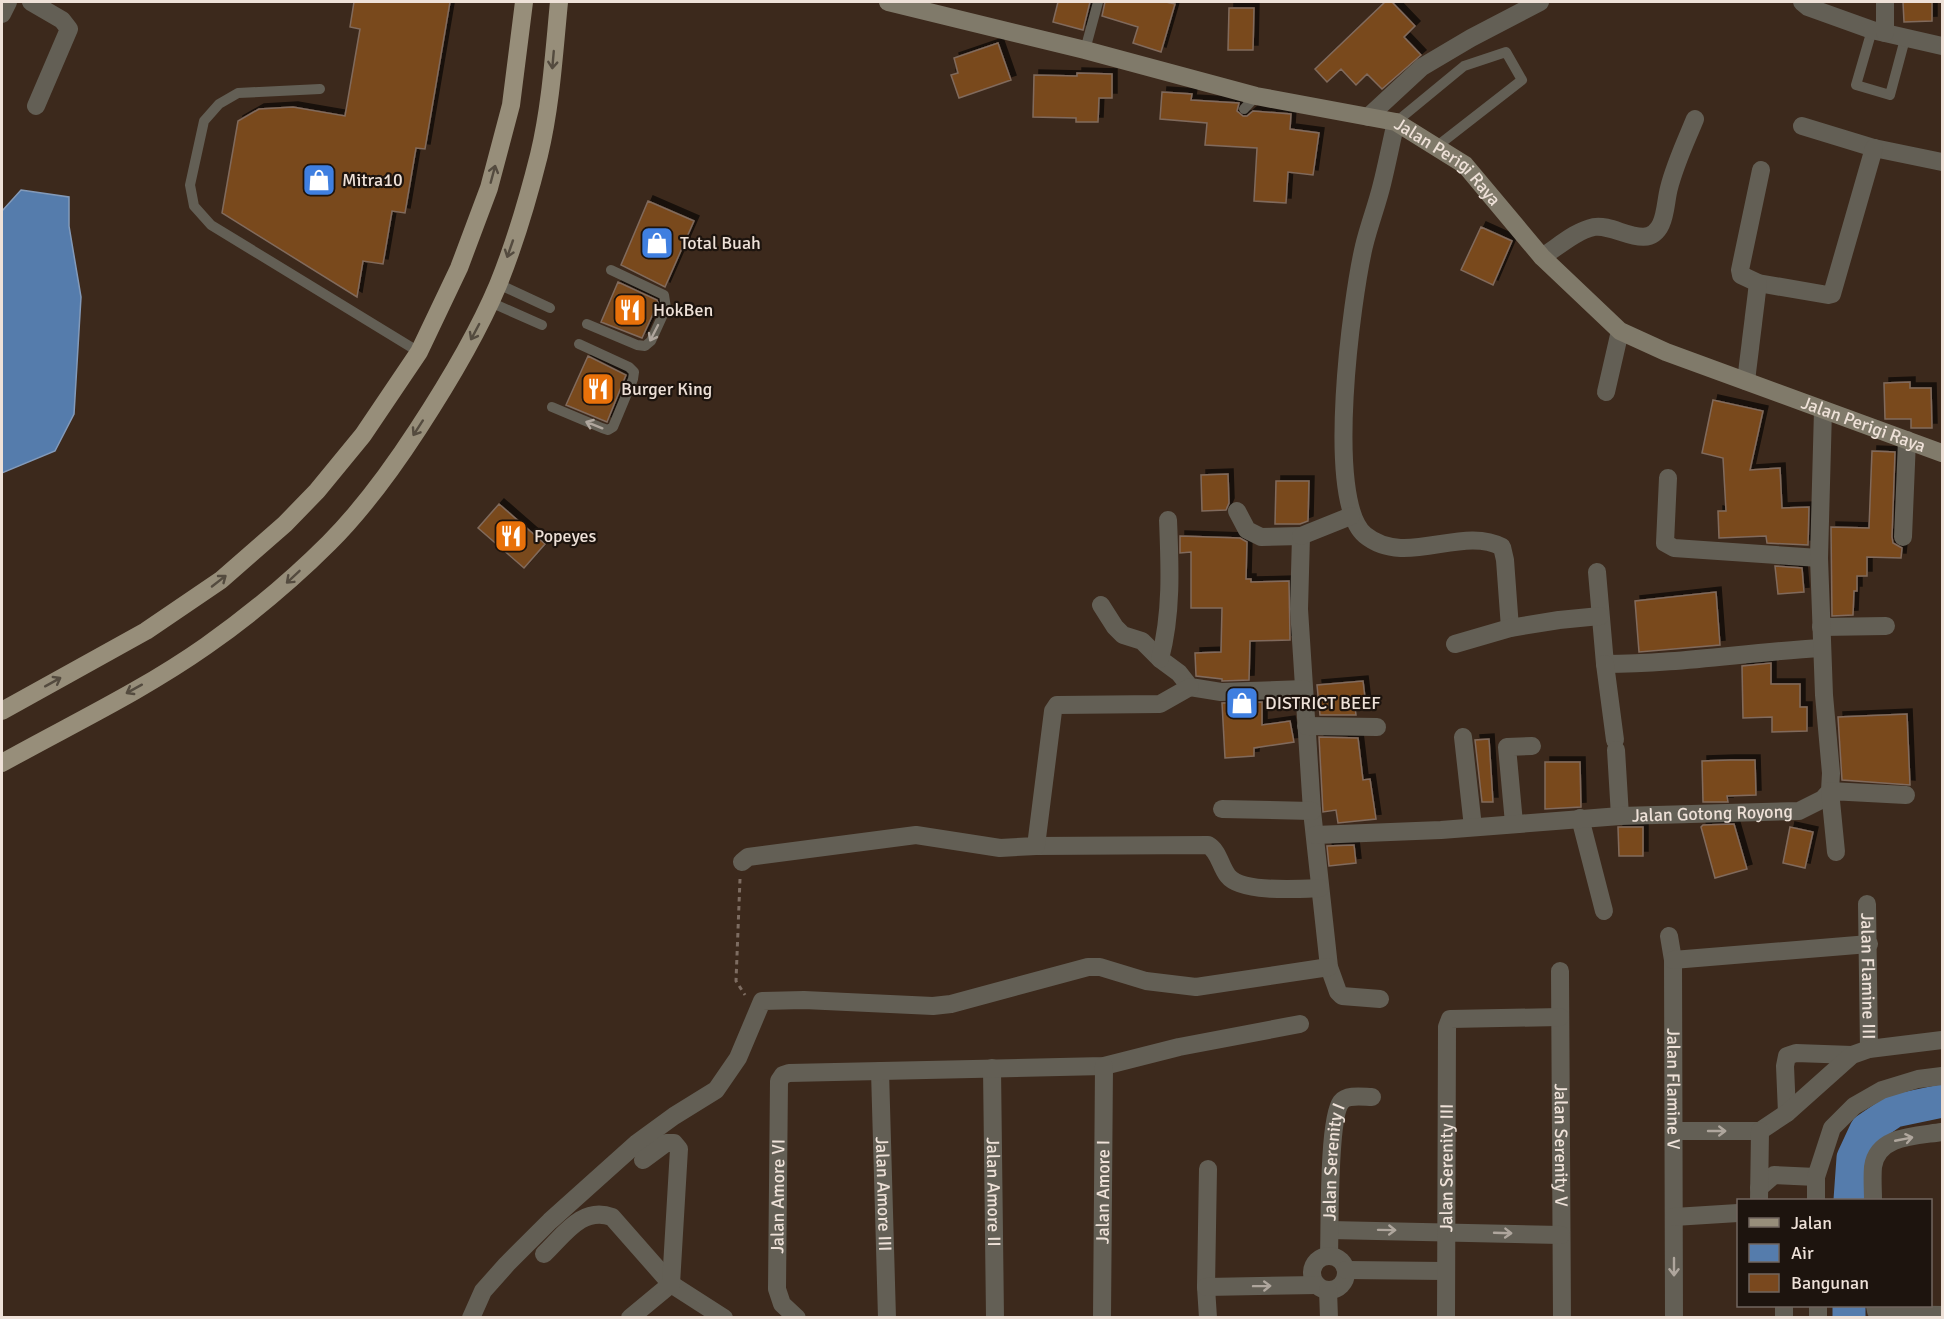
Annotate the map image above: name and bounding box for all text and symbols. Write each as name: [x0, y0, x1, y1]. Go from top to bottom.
one-way arrow: [547, 49, 558, 69]
street label: Jalan Perigi Raya: [1390, 113, 1505, 210]
shop icon: Mitra10: [301, 162, 337, 198]
one-way arrow: [488, 165, 499, 184]
place label: Mitra10: [342, 169, 403, 191]
shop icon: Total Buah: [639, 225, 675, 261]
place label: Total Buah: [680, 232, 761, 254]
one-way arrow: [504, 239, 515, 258]
restaurant icon: HokBen: [612, 292, 648, 328]
place label: HokBen: [653, 299, 713, 321]
one-way arrow: [469, 323, 480, 341]
one-way arrow: [648, 324, 660, 341]
restaurant icon: Burger King: [580, 371, 616, 407]
place label: Burger King: [621, 378, 712, 400]
street label: Jalan Perigi Raya: [1798, 391, 1929, 457]
one-way arrow: [585, 419, 604, 430]
one-way arrow: [412, 420, 425, 437]
restaurant icon: Popeyes: [493, 518, 529, 554]
place label: Popeyes: [534, 525, 597, 547]
one-way arrow: [286, 570, 301, 584]
one-way arrow: [211, 575, 227, 588]
one-way arrow: [44, 676, 61, 688]
one-way arrow: [126, 684, 143, 696]
shop icon: DISTRICT BEEF: [1224, 685, 1260, 721]
place label: DISTRICT BEEF: [1265, 692, 1381, 714]
street label: Jalan Gotong Royong: [1631, 800, 1793, 827]
street label: Jalan Flamine III: [1856, 912, 1880, 1040]
street label: Jalan Flamine V: [1662, 1028, 1685, 1150]
street label: Jalan Serenity V: [1550, 1083, 1572, 1207]
street label: Jalan Serenity I: [1318, 1100, 1350, 1221]
street label: Jalan Serenity III: [1435, 1104, 1458, 1232]
one-way arrow: [1707, 1125, 1727, 1137]
one-way arrow: [1894, 1132, 1913, 1144]
street label: Jalan Amore III: [871, 1136, 896, 1252]
street label: Jalan Amore II: [982, 1137, 1005, 1247]
street label: Jalan Amore VI: [766, 1139, 789, 1254]
street label: Jalan Amore I: [1092, 1140, 1114, 1244]
legend: [1737, 1199, 1932, 1307]
text: Jalan: [1791, 1212, 1832, 1234]
one-way arrow: [1377, 1225, 1397, 1236]
one-way arrow: [1493, 1228, 1513, 1239]
text: Air: [1791, 1242, 1814, 1264]
one-way arrow: [1668, 1257, 1680, 1277]
text: Bangunan: [1791, 1272, 1869, 1294]
one-way arrow: [1251, 1280, 1271, 1292]

